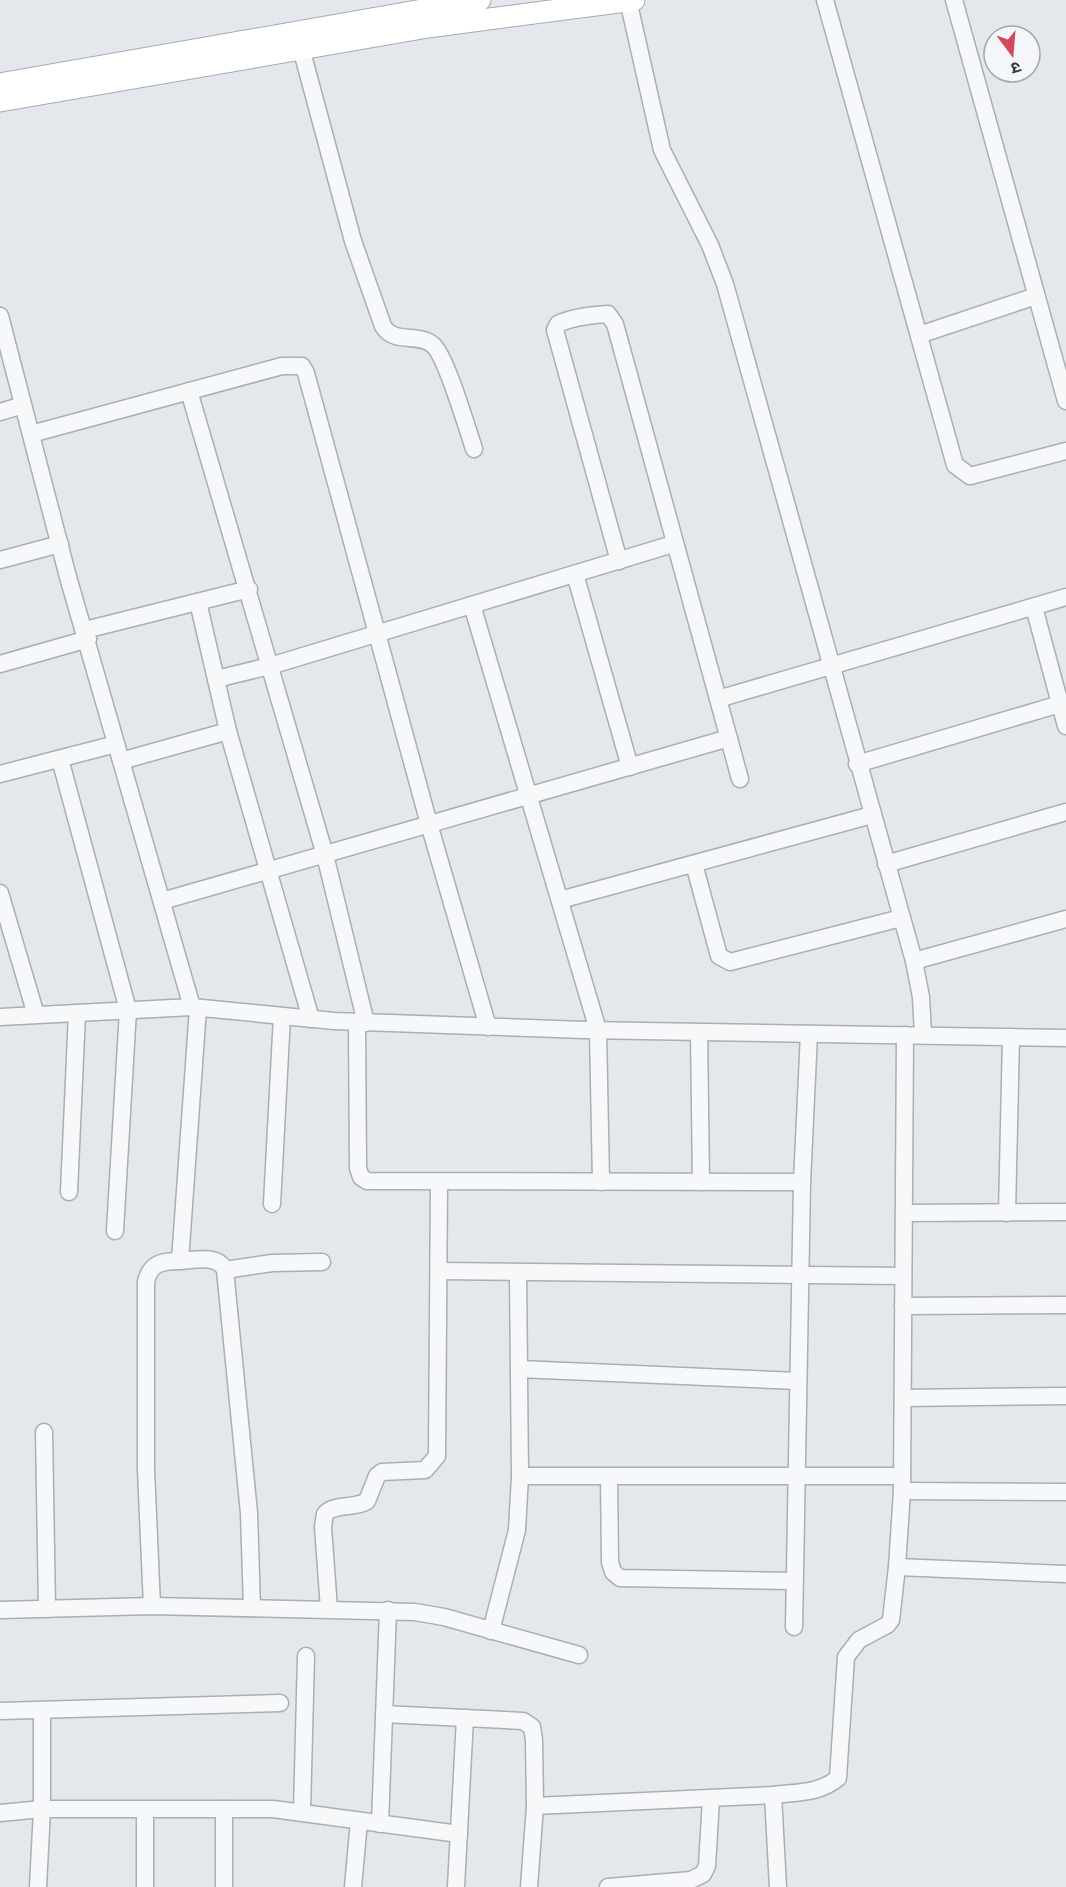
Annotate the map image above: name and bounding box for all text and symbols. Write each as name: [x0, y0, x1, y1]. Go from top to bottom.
north arrow: [982, 24, 1042, 84]
text: उ: [1009, 58, 1023, 78]

